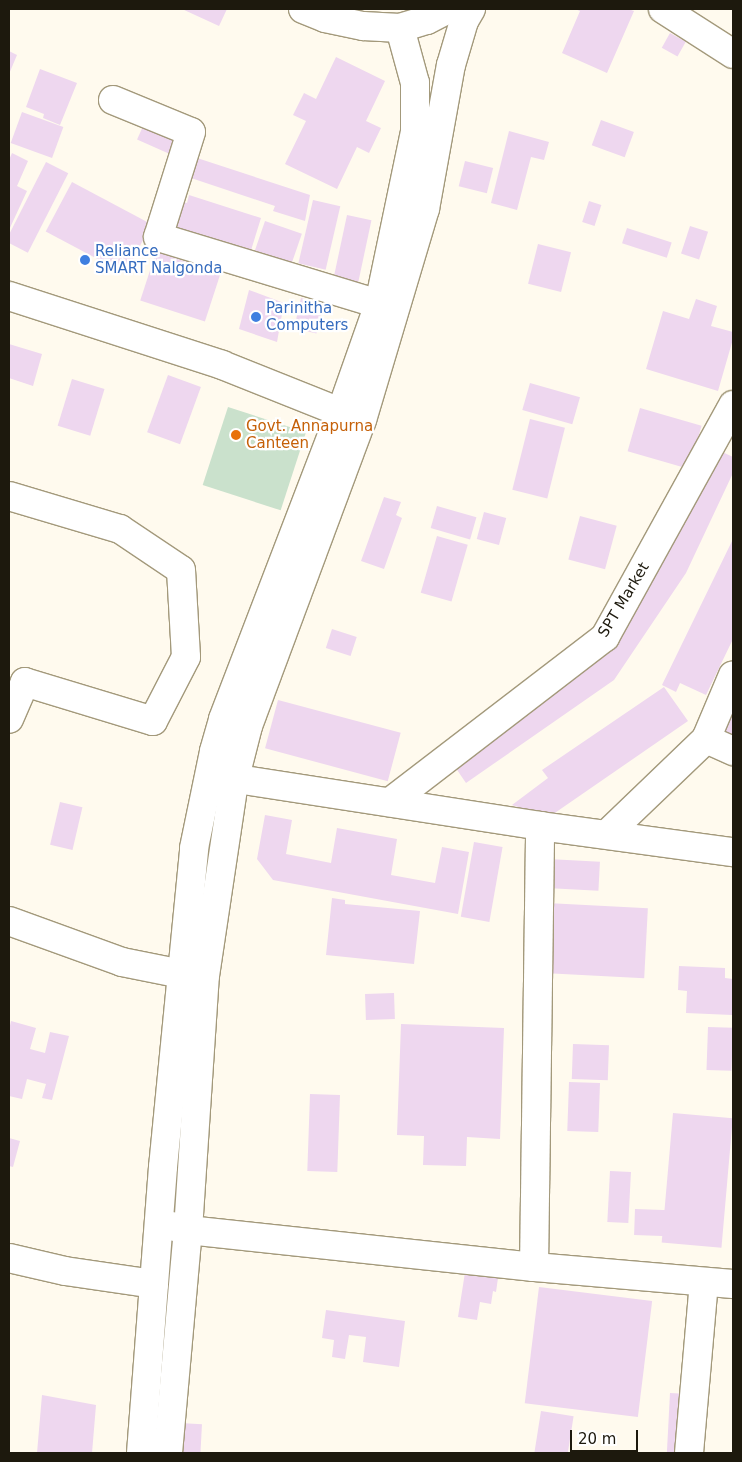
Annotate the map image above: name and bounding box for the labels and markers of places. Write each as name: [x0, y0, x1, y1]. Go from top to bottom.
place label: Reliance SMART Nalgonda: [95, 242, 222, 277]
marker: Reliance SMART Nalgonda: [79, 254, 91, 266]
place label: Parinitha Computers: [266, 299, 348, 334]
marker: Parinitha Computers: [250, 311, 262, 323]
place label: Govt. Annapurna Canteen: [246, 417, 373, 452]
marker: Govt. Annapurna Canteen: [230, 429, 242, 441]

